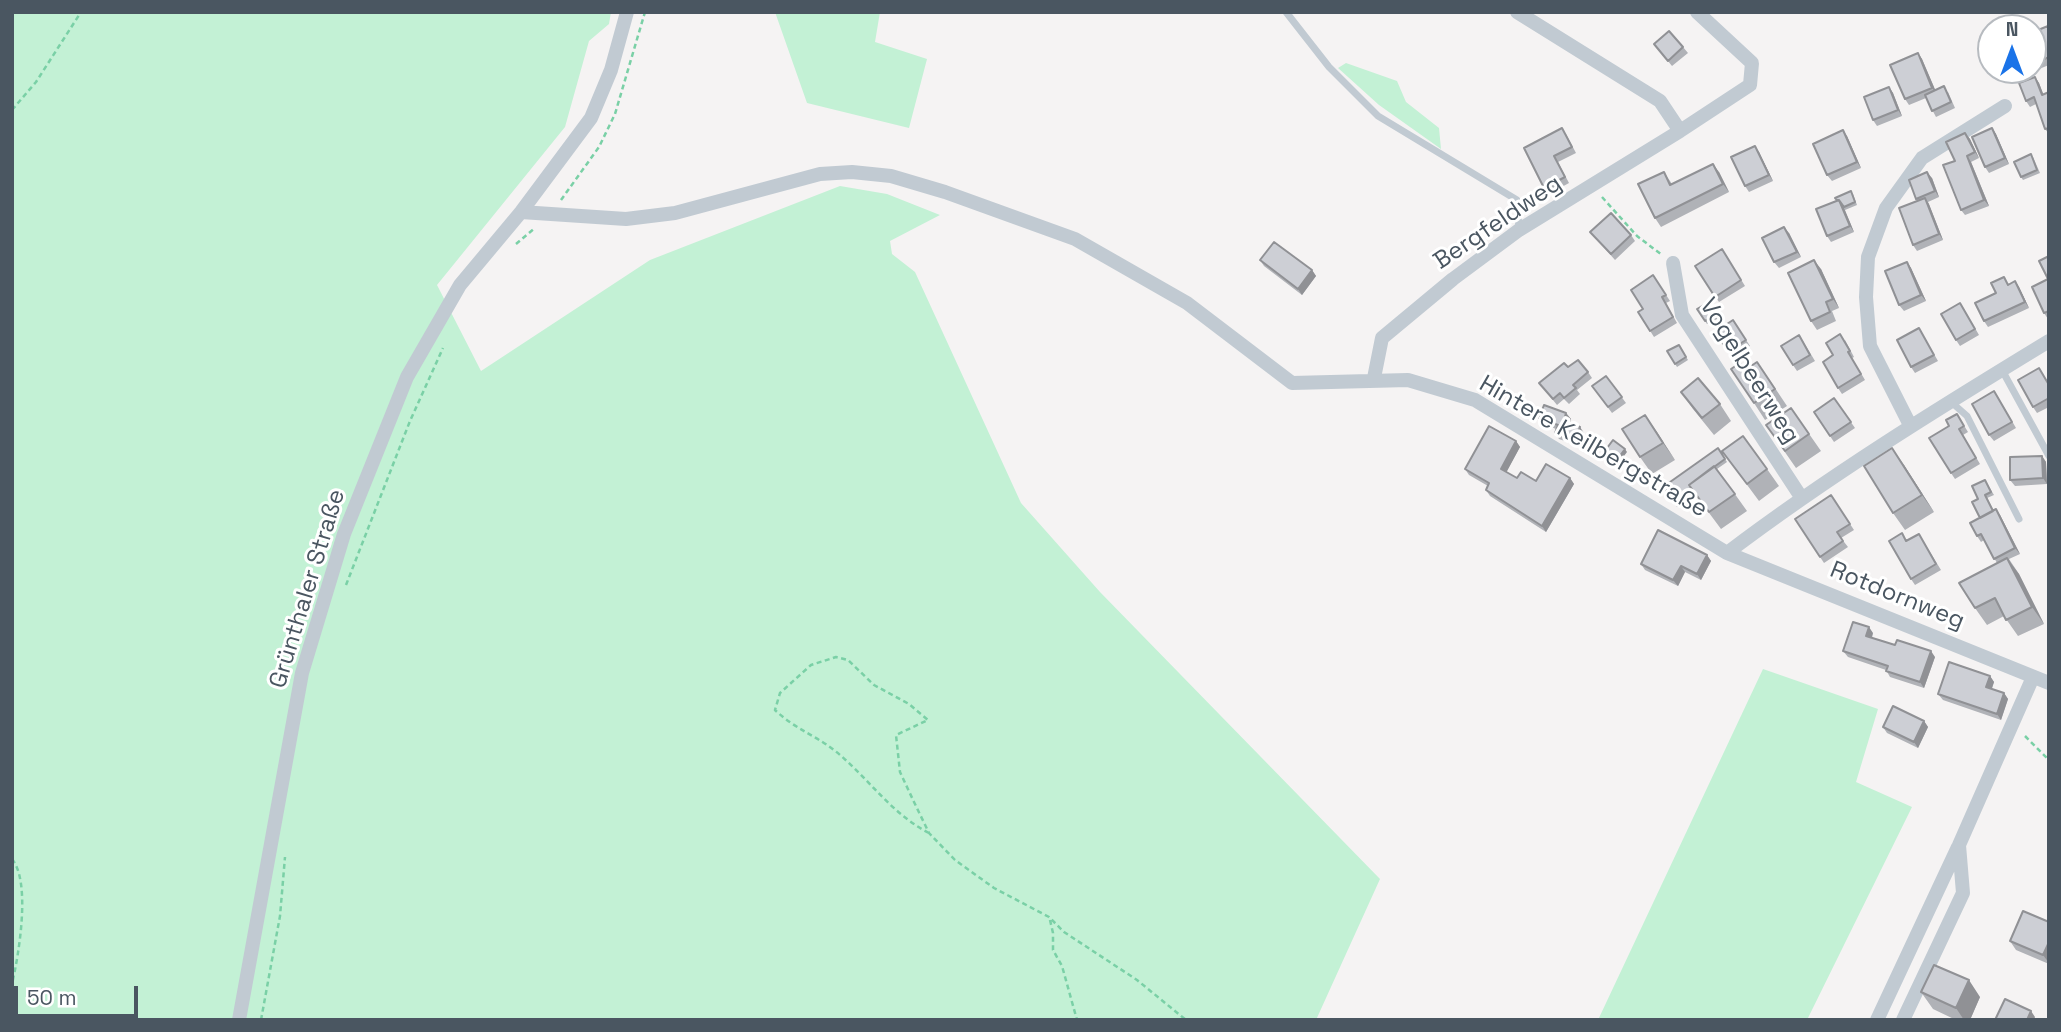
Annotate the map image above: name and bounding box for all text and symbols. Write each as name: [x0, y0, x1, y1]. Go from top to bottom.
north arrow: [1977, 14, 2047, 84]
text: N: [2006, 17, 2018, 42]
street label: Bergfeldweg: [1428, 170, 1568, 276]
street label: Vogelbeerweg: [1693, 293, 1805, 449]
street label: Hintere Keilbergstraße: [1474, 370, 1712, 524]
street label: Grünthaler Straße: [264, 486, 352, 692]
street label: Rotdornweg: [1825, 556, 1969, 636]
scale bar: [18, 972, 142, 1016]
text: 50 m: [27, 984, 77, 1011]

